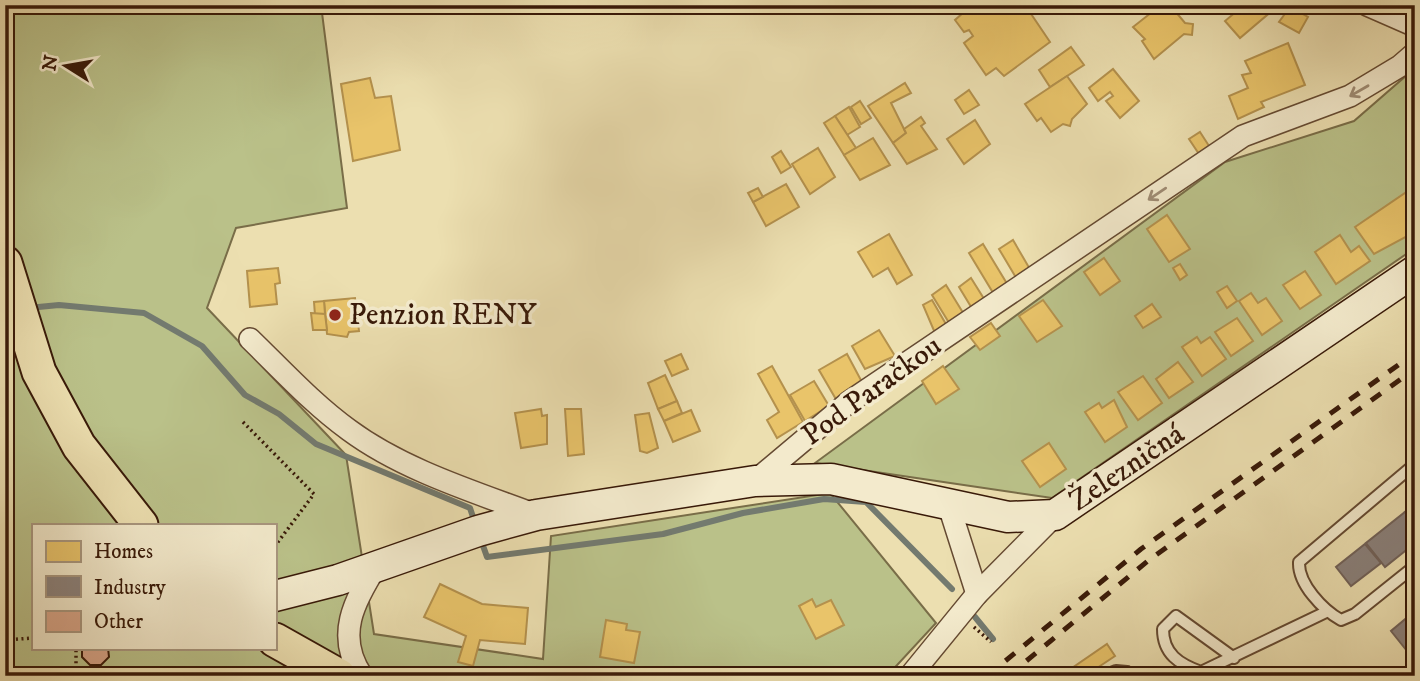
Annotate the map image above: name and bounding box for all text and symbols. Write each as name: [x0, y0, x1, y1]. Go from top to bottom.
north arrow: [32, 32, 102, 102]
text: N: [38, 53, 64, 73]
one-way arrow: [1349, 84, 1369, 98]
one-way arrow: [1148, 187, 1168, 201]
place label: Penzion RENY: [349, 297, 538, 334]
marker: Penzion RENY: [327, 307, 343, 323]
street label: Pod Paračkou: [795, 328, 949, 454]
street label: Železničná: [1061, 414, 1192, 520]
legend: [32, 524, 276, 650]
text: Homes: [94, 539, 153, 565]
text: Industry: [94, 575, 167, 601]
text: Other: [94, 609, 143, 635]

